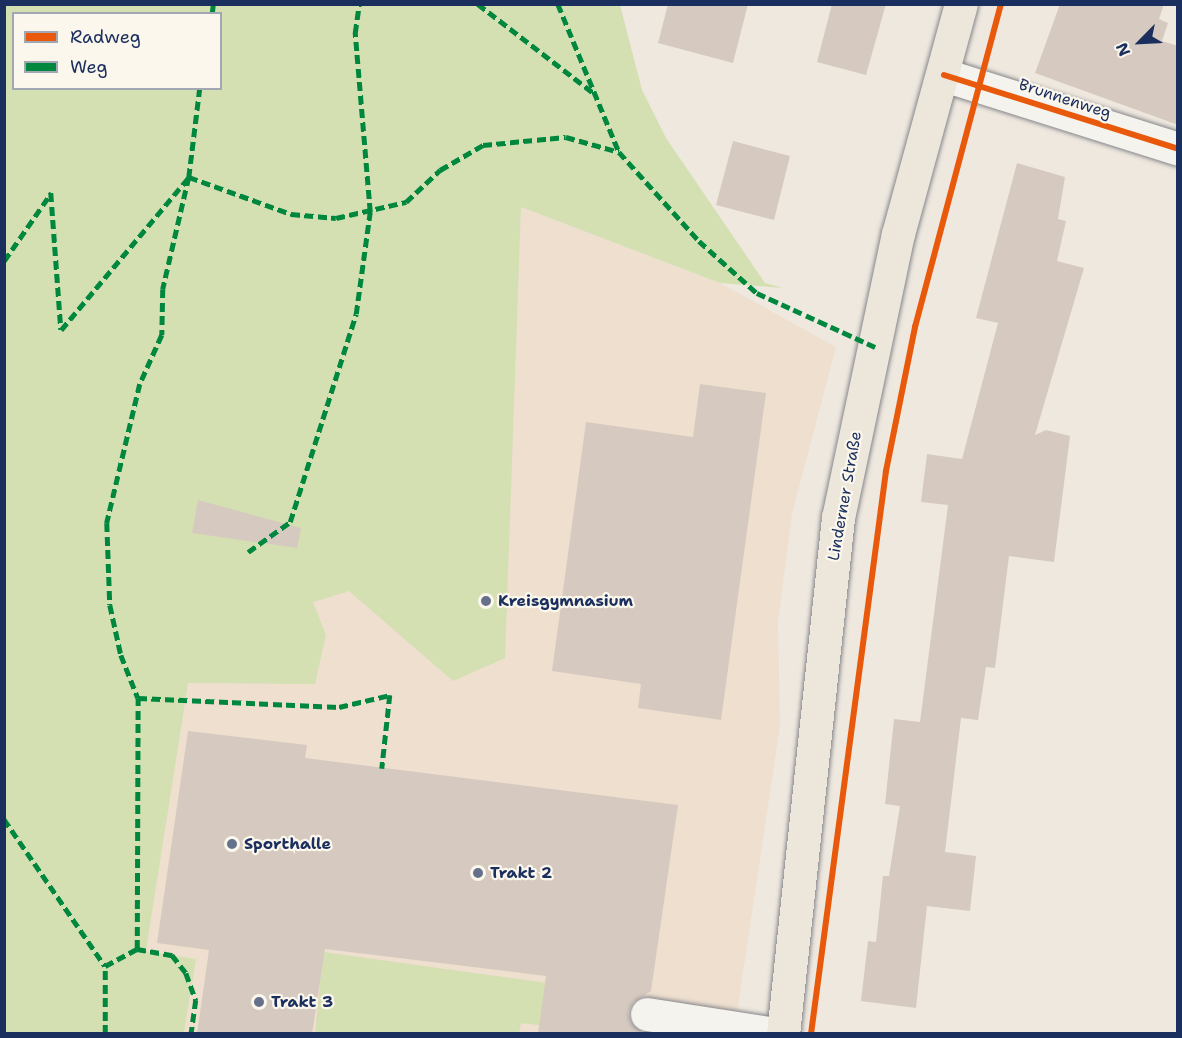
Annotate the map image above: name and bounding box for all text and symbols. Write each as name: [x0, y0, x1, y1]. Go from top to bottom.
legend: [12, 12, 222, 90]
north arrow: [1110, 12, 1170, 72]
text: Radweg: [70, 25, 141, 49]
text: N: [1111, 39, 1135, 60]
text: Weg: [70, 55, 108, 79]
street label: Brunnenweg: [1016, 75, 1114, 123]
street label: Linderner Straße: [824, 430, 866, 562]
place label: Kreisgymnasium: [498, 591, 633, 611]
marker: Kreisgymnasium: [479, 594, 493, 608]
place label: Sporthalle: [244, 834, 331, 854]
marker: Sporthalle: [225, 837, 239, 851]
place label: Trakt 2: [490, 863, 552, 883]
marker: Trakt 2: [471, 866, 485, 880]
place label: Trakt 3: [271, 992, 333, 1012]
marker: Trakt 3: [252, 995, 266, 1009]

